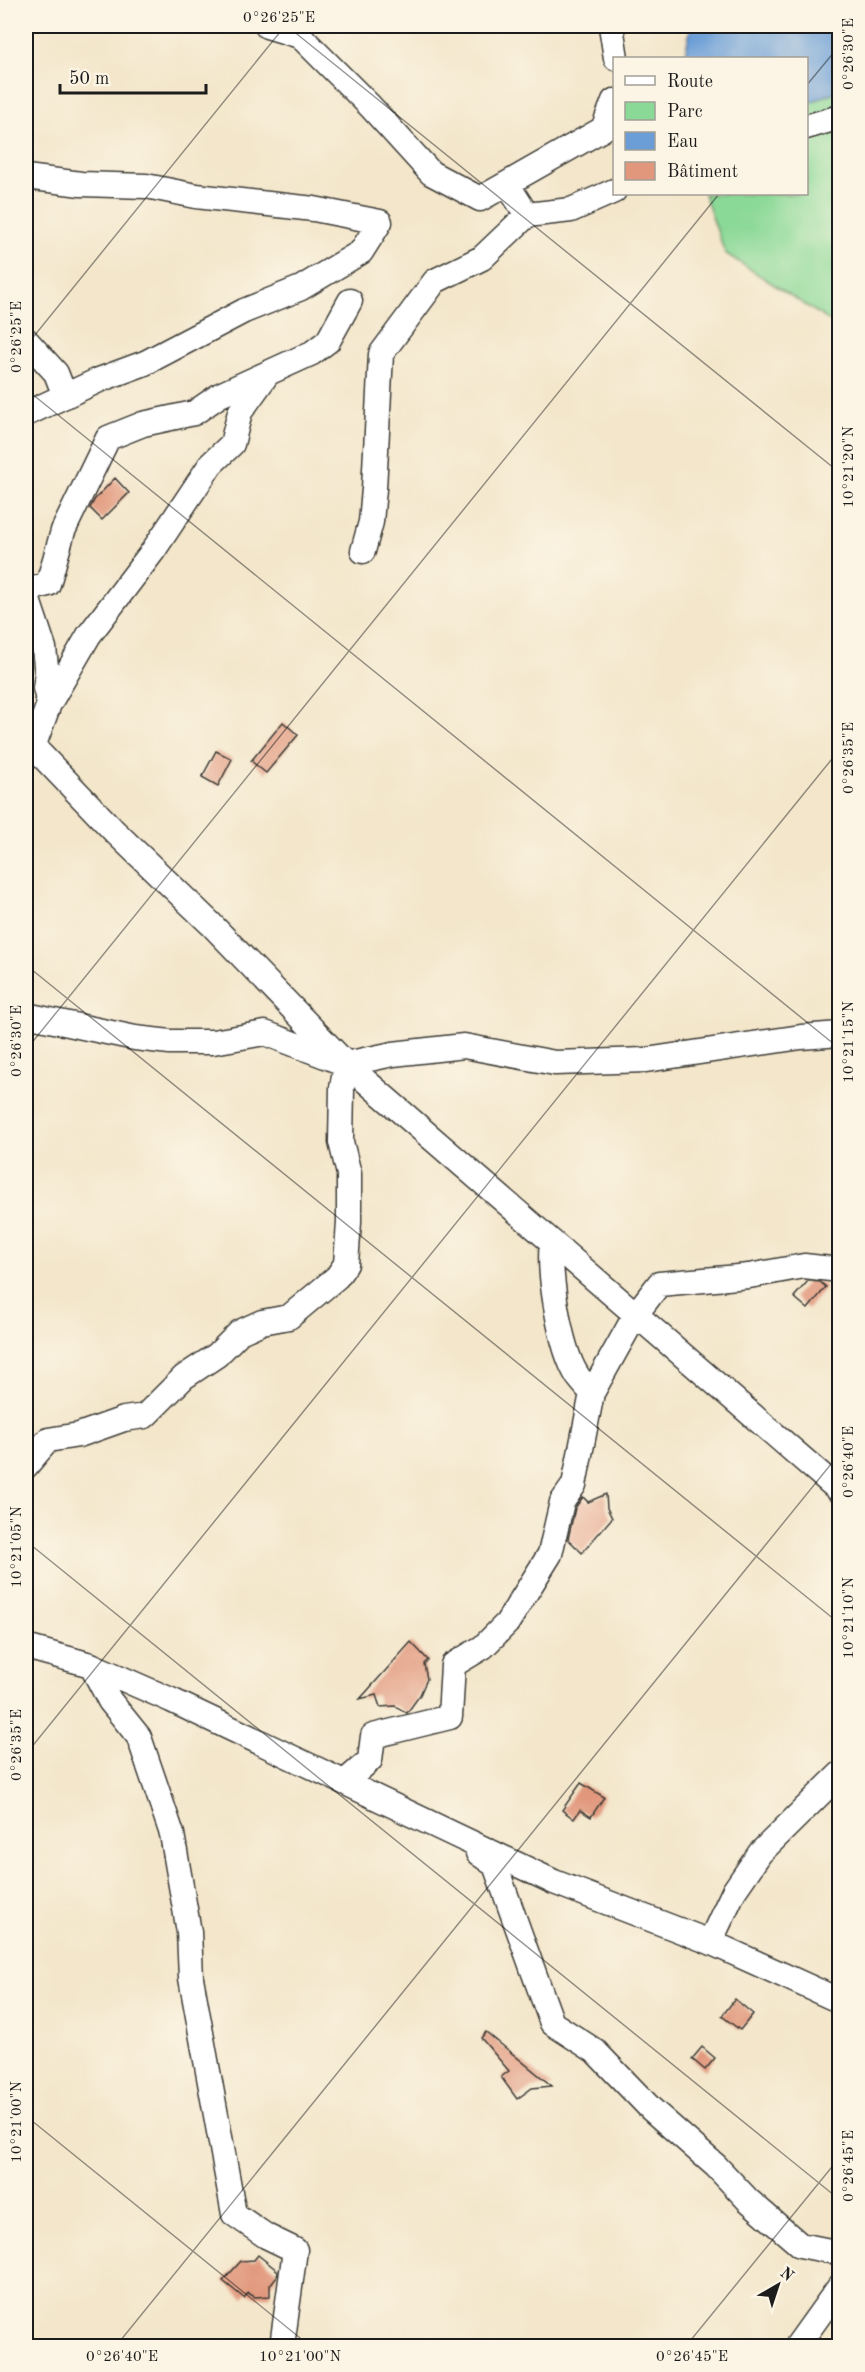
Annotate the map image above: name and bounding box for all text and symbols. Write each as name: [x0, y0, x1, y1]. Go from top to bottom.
text: 0°26'25"E: [243, 11, 315, 26]
text: 0°26'30"E: [842, 18, 857, 90]
scale bar: [60, 57, 206, 95]
legend: [613, 57, 808, 195]
text: 50 m: [69, 70, 109, 88]
text: Route: [667, 73, 713, 91]
text: Parc: [667, 103, 703, 121]
text: Eau: [667, 133, 698, 151]
text: Bâtiment: [667, 163, 738, 181]
text: 0°26'25"E: [10, 301, 25, 373]
text: 10°21'20"N: [842, 426, 857, 508]
text: 0°26'35"E: [842, 722, 857, 794]
text: 10°21'15"N: [842, 1001, 857, 1083]
text: 0°26'30"E: [10, 1005, 25, 1077]
text: 0°26'40"E: [842, 1426, 857, 1498]
text: 10°21'05"N: [10, 1506, 25, 1588]
text: 10°21'10"N: [842, 1577, 857, 1659]
text: 0°26'35"E: [10, 1709, 25, 1781]
text: 10°21'00"N: [10, 2081, 25, 2163]
text: 0°26'45"E: [842, 2130, 857, 2202]
north arrow: [748, 2255, 808, 2315]
text: N: [776, 2265, 797, 2285]
text: 0°26'40"E: [86, 2350, 158, 2365]
text: 10°21'00"N: [259, 2350, 341, 2365]
text: 0°26'45"E: [656, 2350, 728, 2365]

